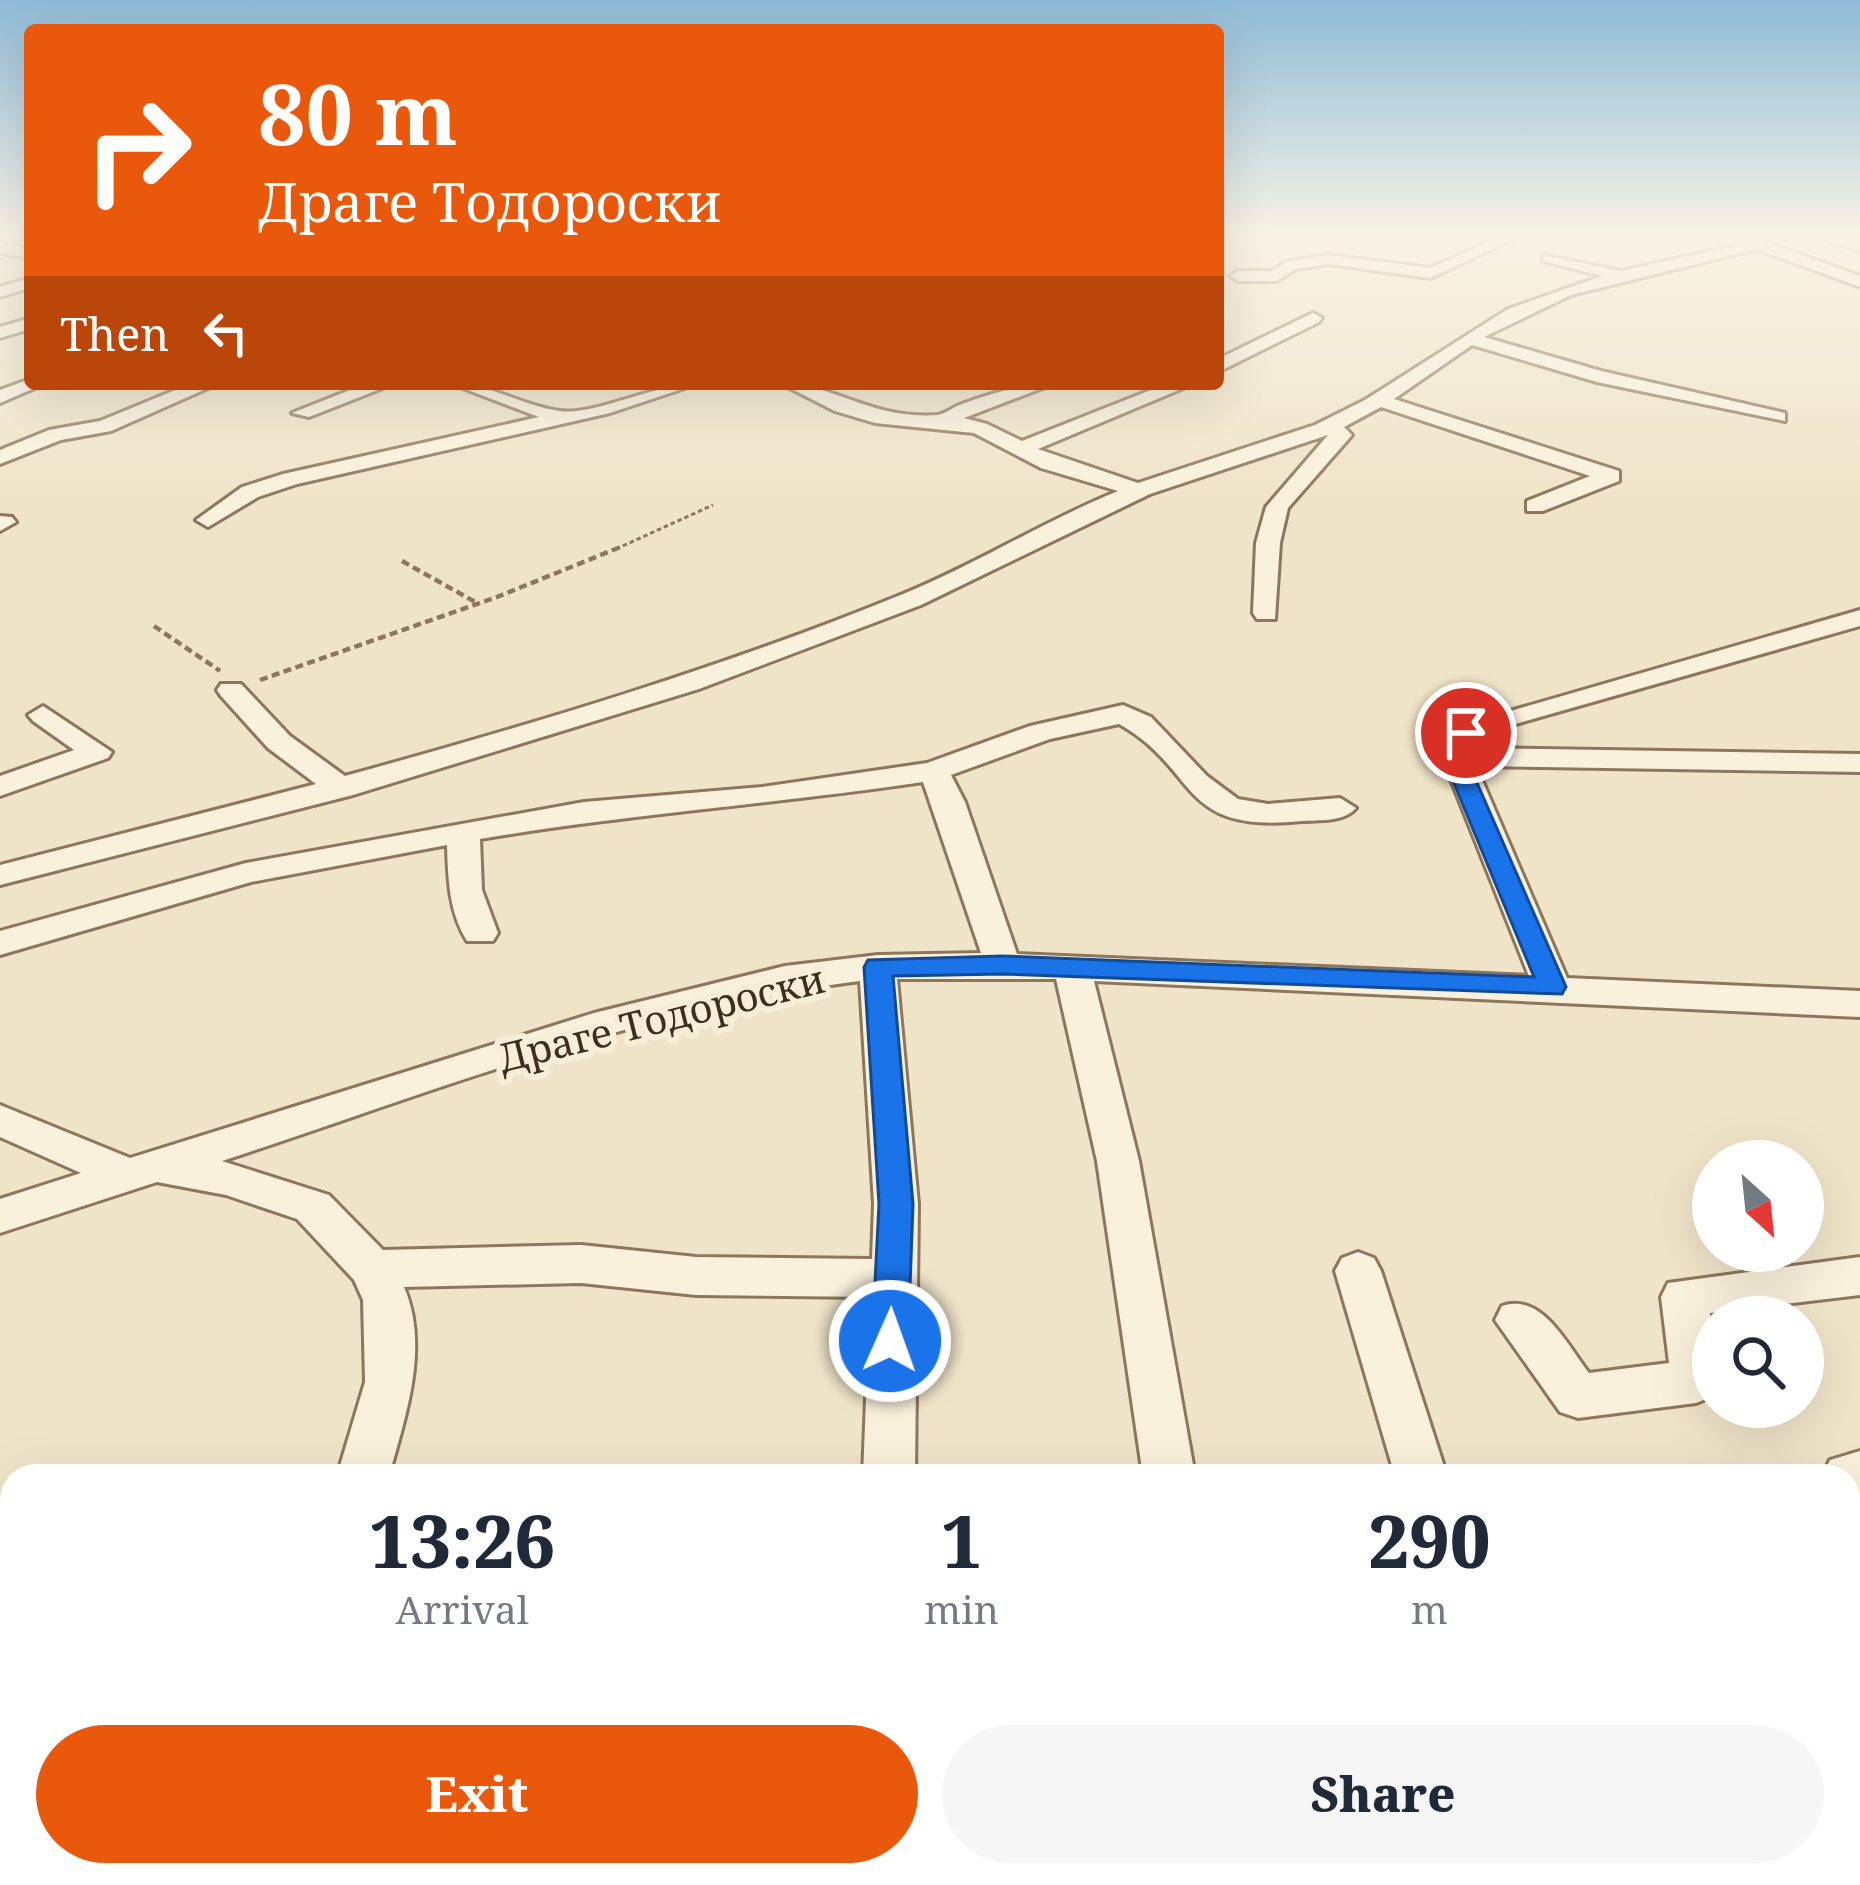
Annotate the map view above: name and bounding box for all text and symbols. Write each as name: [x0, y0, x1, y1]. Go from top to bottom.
text: 80 m: [258, 55, 458, 170]
icon: right: [60, 72, 216, 228]
text: Драге Тодороски: [258, 164, 722, 238]
icon: left: [193, 300, 259, 366]
text: Then: [60, 303, 169, 364]
pin: [1415, 682, 1517, 784]
icon: arrive: [1433, 700, 1499, 766]
street label: Драге Тодороски: [492, 951, 830, 1083]
north arrow: [1692, 1140, 1824, 1272]
map controls: [1692, 1140, 1824, 1428]
position arrow: [827, 1278, 953, 1404]
button: search: [1692, 1296, 1824, 1428]
text: 13:26: [369, 1491, 555, 1589]
text: 1: [941, 1491, 982, 1589]
text: 290: [1368, 1491, 1491, 1589]
text: Arrival: [396, 1582, 529, 1635]
text: min: [924, 1582, 999, 1635]
text: m: [1411, 1582, 1448, 1635]
button: Exit: [36, 1725, 918, 1863]
button: Share: [942, 1725, 1824, 1863]

